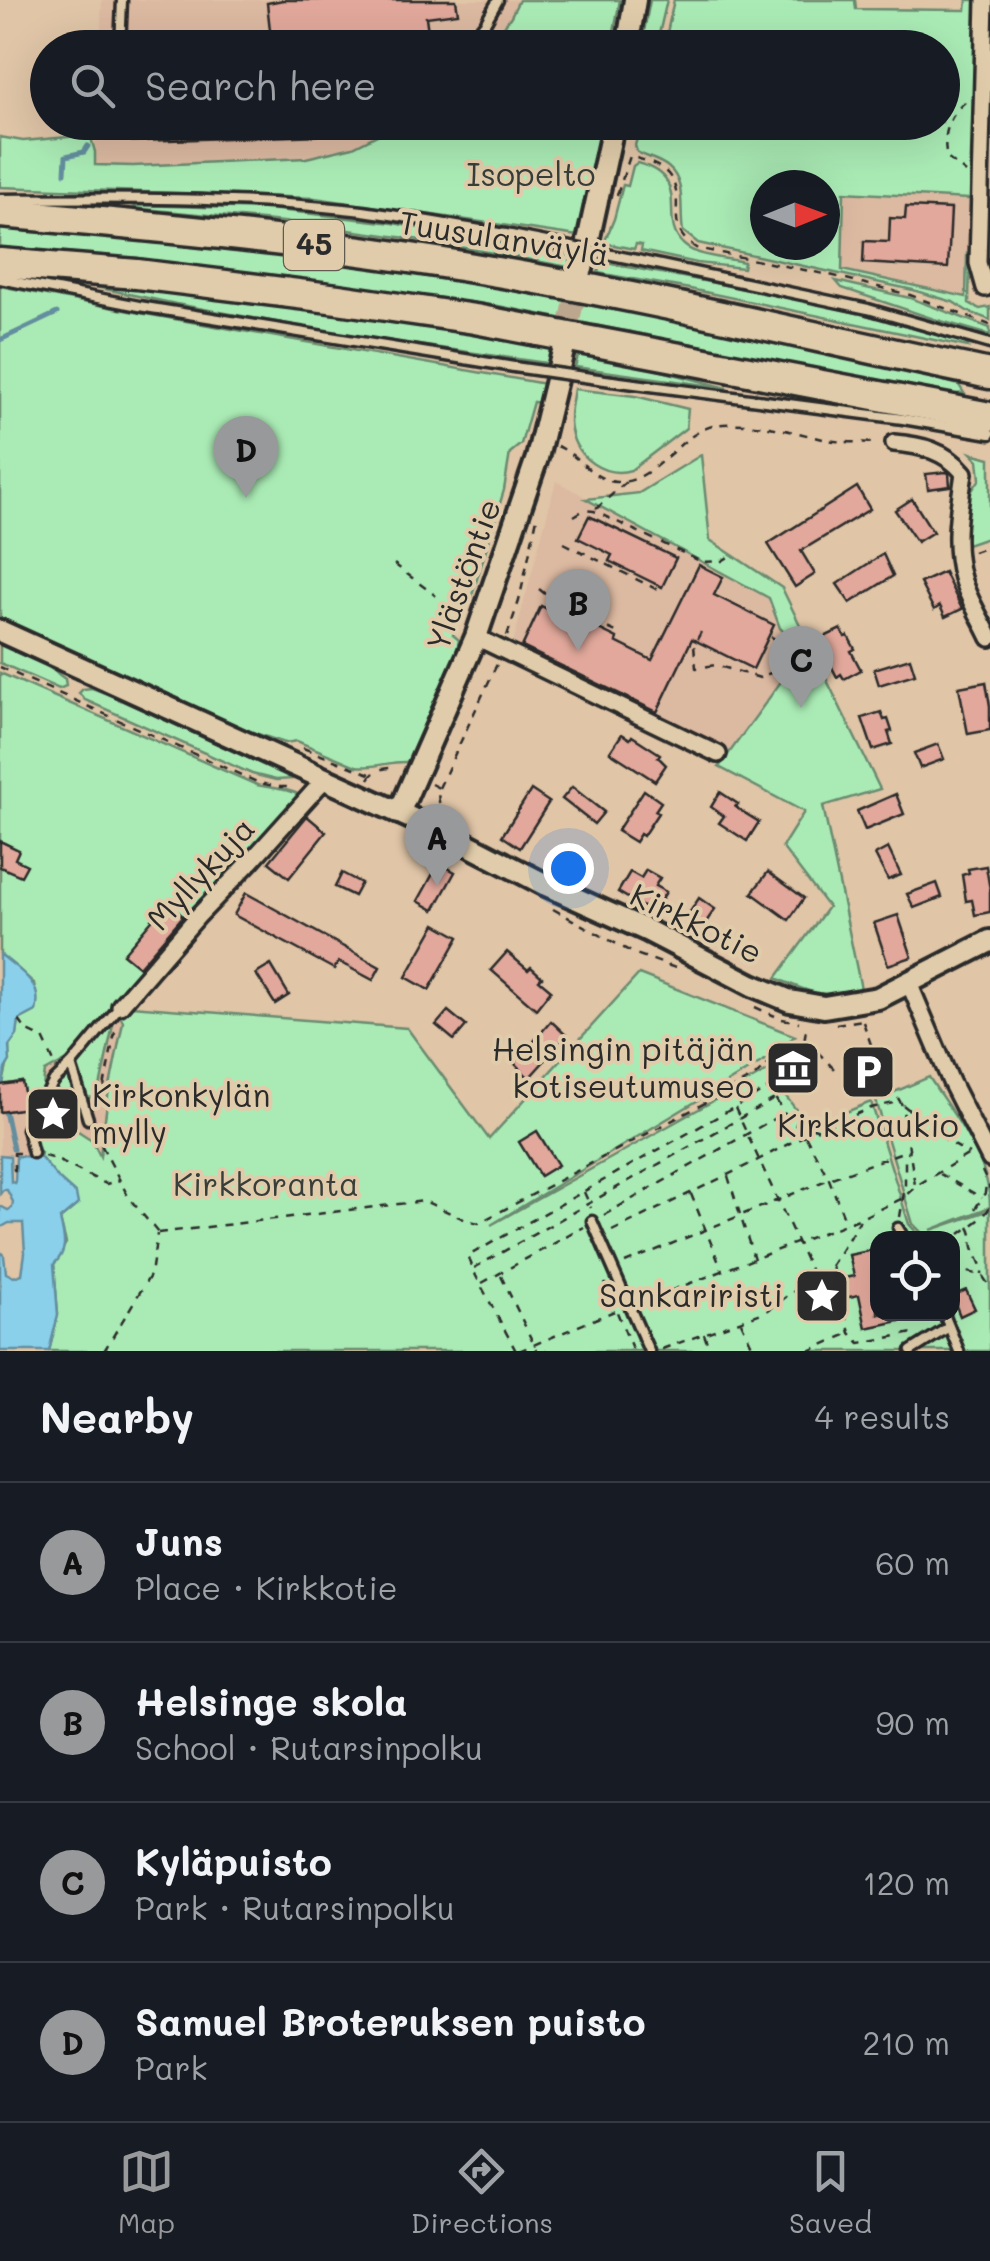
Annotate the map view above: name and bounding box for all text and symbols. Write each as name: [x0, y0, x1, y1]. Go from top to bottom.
search box: [30, 30, 960, 140]
icon: search: [65, 58, 120, 113]
text: Search here: [145, 60, 376, 110]
park label: Isopelto: [466, 152, 596, 194]
north arrow: [750, 170, 840, 260]
street label: Tuusulanväylä: [396, 200, 612, 275]
road number: 45: [284, 220, 344, 270]
pin: D: [214, 416, 278, 498]
street label: Ylästöntie: [415, 492, 509, 656]
pin: B: [546, 568, 610, 651]
pin: C: [768, 626, 834, 708]
pin: A: [404, 804, 470, 886]
street label: Myllykuja: [136, 807, 263, 939]
your location: [543, 843, 594, 894]
street label: Kirkkotie: [624, 872, 770, 972]
place label: Helsingin pitäjän kotiseutumuseo: [492, 1027, 754, 1106]
museum icon: Helsingin pitäjän kotiseutumuseo: [763, 1038, 823, 1098]
parking icon: Kirkkoaukio: [838, 1042, 898, 1102]
place label: Kirkonkylän mylly: [92, 1073, 270, 1153]
place icon: Kirkonkylän mylly: [23, 1084, 83, 1144]
place label: Kirkkoaukio: [777, 1103, 959, 1145]
park label: Kirkkoranta: [173, 1162, 359, 1204]
map controls: [870, 1231, 960, 1321]
button: locate: [870, 1231, 960, 1321]
place icon: Sankariristi: [792, 1266, 852, 1326]
place label: Sankariristi: [599, 1273, 783, 1315]
text: Nearby: [40, 1389, 194, 1444]
text: 4 results: [814, 1395, 950, 1437]
text: Juns: [135, 1516, 223, 1566]
text: A: [61, 1541, 84, 1583]
text: 60 m: [875, 1541, 950, 1583]
text: Place · Kirkkotie: [135, 1566, 398, 1608]
text: Helsinge skola: [135, 1676, 408, 1726]
text: B: [62, 1701, 83, 1743]
text: 90 m: [876, 1701, 950, 1743]
text: School · Rutarsinpolku: [135, 1726, 483, 1768]
text: Kyläpuisto: [135, 1836, 332, 1886]
text: C: [61, 1861, 84, 1903]
text: 120 m: [862, 1861, 950, 1903]
text: Park · Rutarsinpolku: [135, 1886, 454, 1928]
text: Samuel Broteruksen puisto: [135, 1996, 646, 2046]
text: D: [61, 2021, 84, 2063]
text: 210 m: [862, 2021, 950, 2063]
text: Park: [135, 2046, 208, 2088]
tab: Map: [118, 2144, 175, 2240]
tab: Directions: [411, 2144, 553, 2240]
tab: Saved: [789, 2144, 872, 2240]

